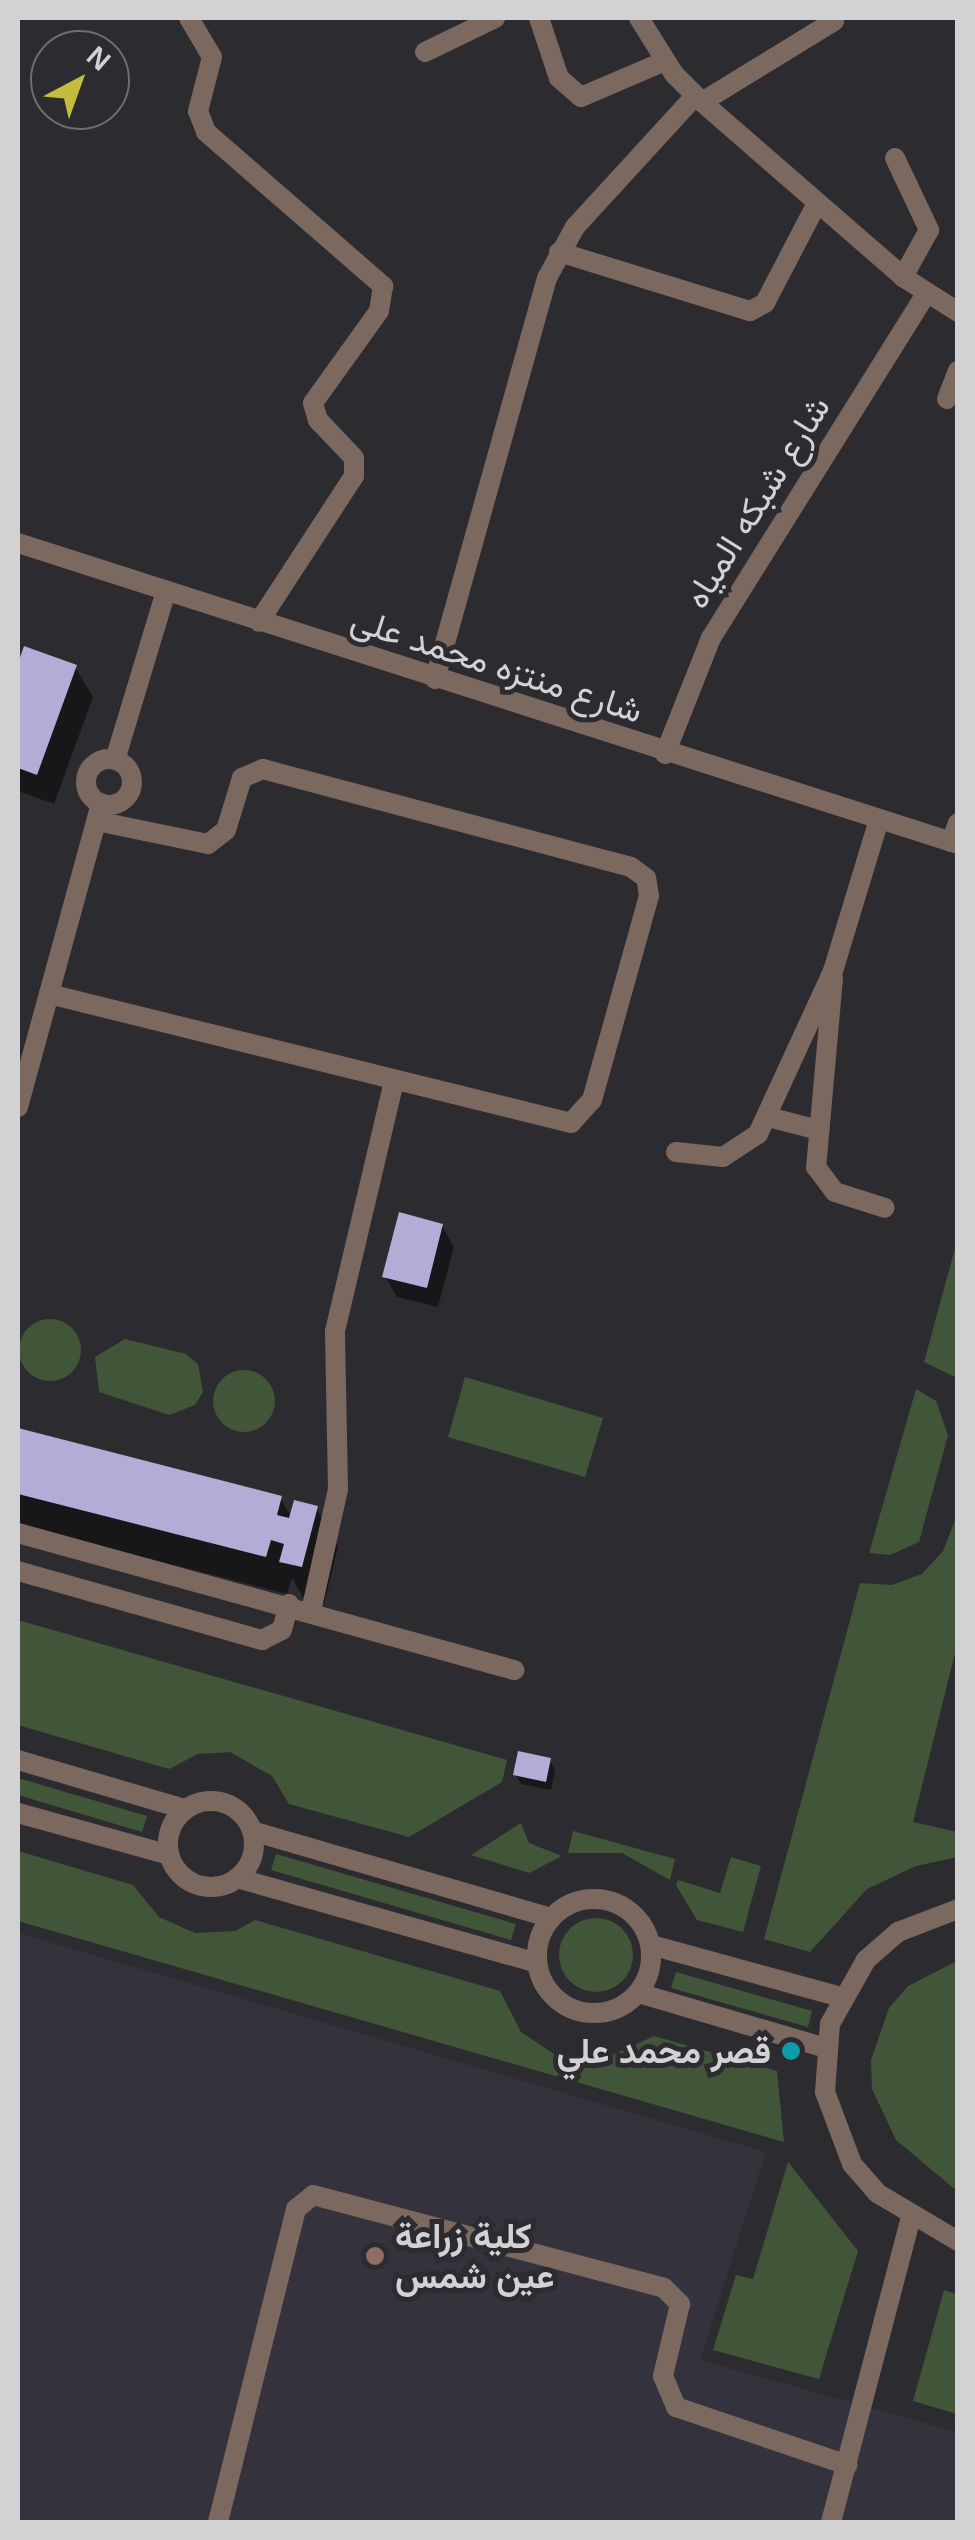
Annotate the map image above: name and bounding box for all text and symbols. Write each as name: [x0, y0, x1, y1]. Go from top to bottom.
north arrow: [30, 30, 130, 130]
text: N: [81, 40, 116, 77]
street label: شارع شبكه المياه: [675, 388, 839, 616]
street label: شارع منتزه محمد على: [346, 598, 648, 732]
place label: قصر محمد علي: [557, 2030, 771, 2072]
marker: قصر محمد علي: [780, 2040, 802, 2062]
place label: كلية زراعة عين شمس: [395, 2215, 554, 2297]
marker: كلية زراعة عين شمس: [364, 2245, 386, 2267]

